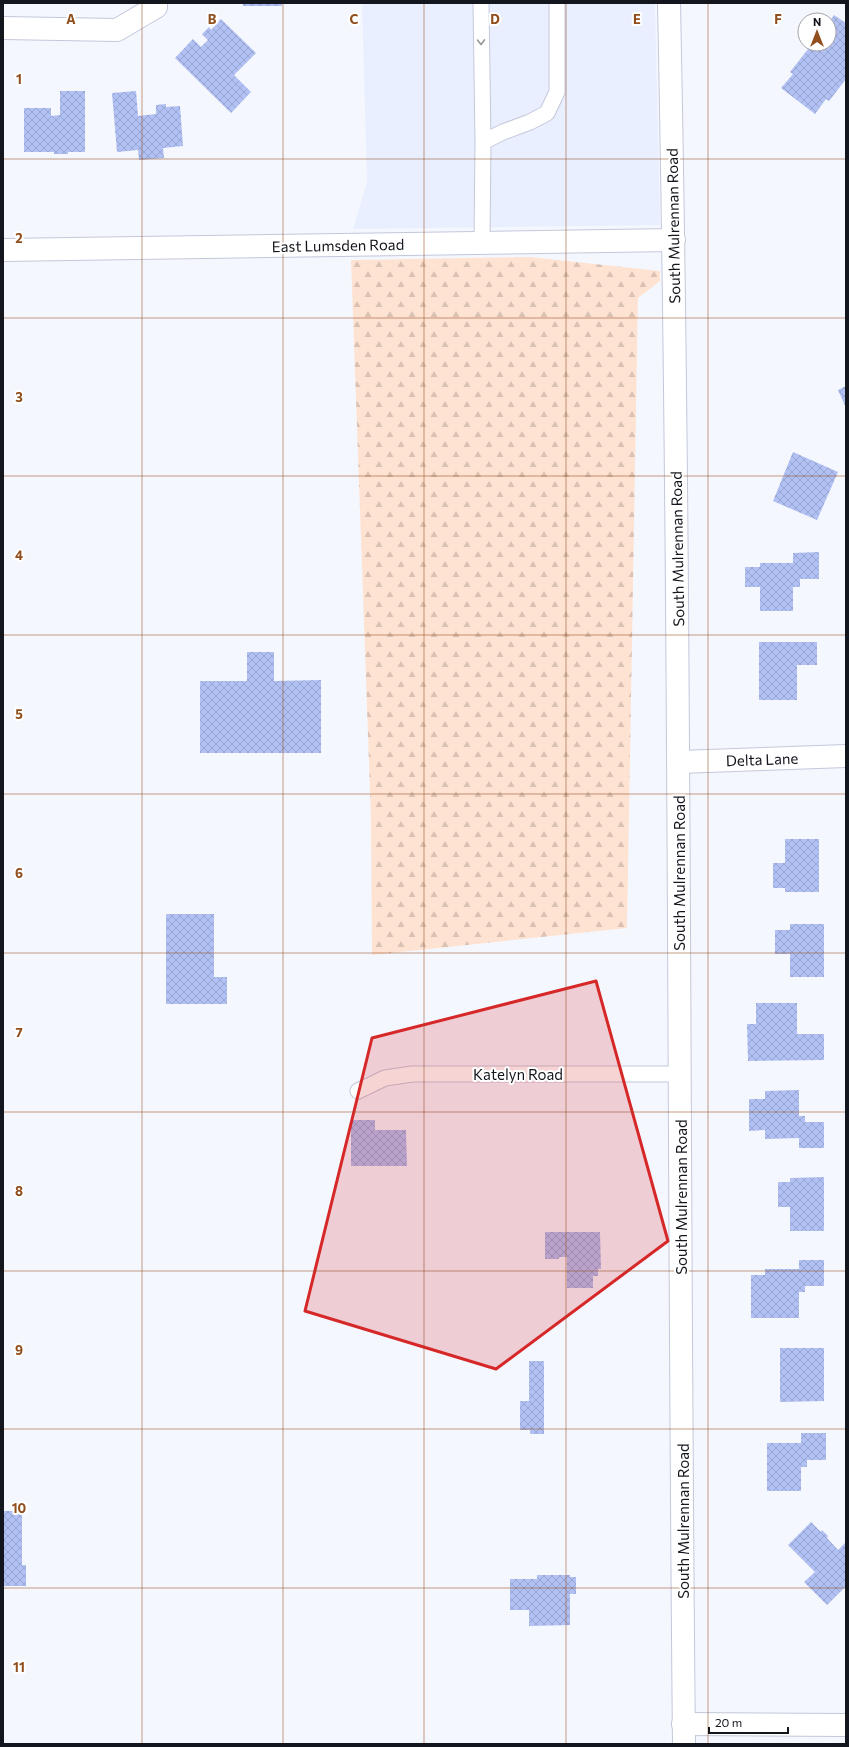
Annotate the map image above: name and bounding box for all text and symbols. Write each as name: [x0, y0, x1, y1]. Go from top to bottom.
text: A: [66, 11, 76, 27]
text: B: [208, 11, 217, 27]
text: C: [350, 11, 359, 27]
text: D: [490, 11, 500, 27]
text: E: [633, 11, 641, 27]
text: F: [774, 11, 782, 27]
north arrow: [797, 12, 837, 52]
text: N: [813, 15, 821, 28]
one-way arrow: [477, 39, 485, 45]
text: 1: [16, 71, 22, 87]
street label: South Mulrennan Road: [663, 148, 683, 304]
text: 2: [15, 230, 23, 246]
street label: East Lumsden Road: [272, 235, 404, 255]
text: 3: [15, 389, 23, 405]
street label: South Mulrennan Road: [667, 471, 687, 627]
text: 4: [15, 547, 23, 563]
text: 5: [15, 706, 23, 722]
street label: Delta Lane: [725, 749, 799, 769]
street label: South Mulrennan Road: [670, 795, 688, 951]
text: 6: [15, 865, 23, 881]
text: 7: [15, 1024, 23, 1040]
street label: Katelyn Road: [473, 1065, 563, 1083]
street label: South Mulrennan Road: [672, 1119, 690, 1275]
text: 8: [15, 1183, 23, 1199]
text: 9: [15, 1342, 23, 1358]
street label: South Mulrennan Road: [674, 1443, 692, 1599]
text: 10: [12, 1500, 27, 1516]
text: 11: [13, 1659, 25, 1675]
scale bar: [709, 1709, 788, 1735]
text: 20 m: [715, 1715, 742, 1729]

